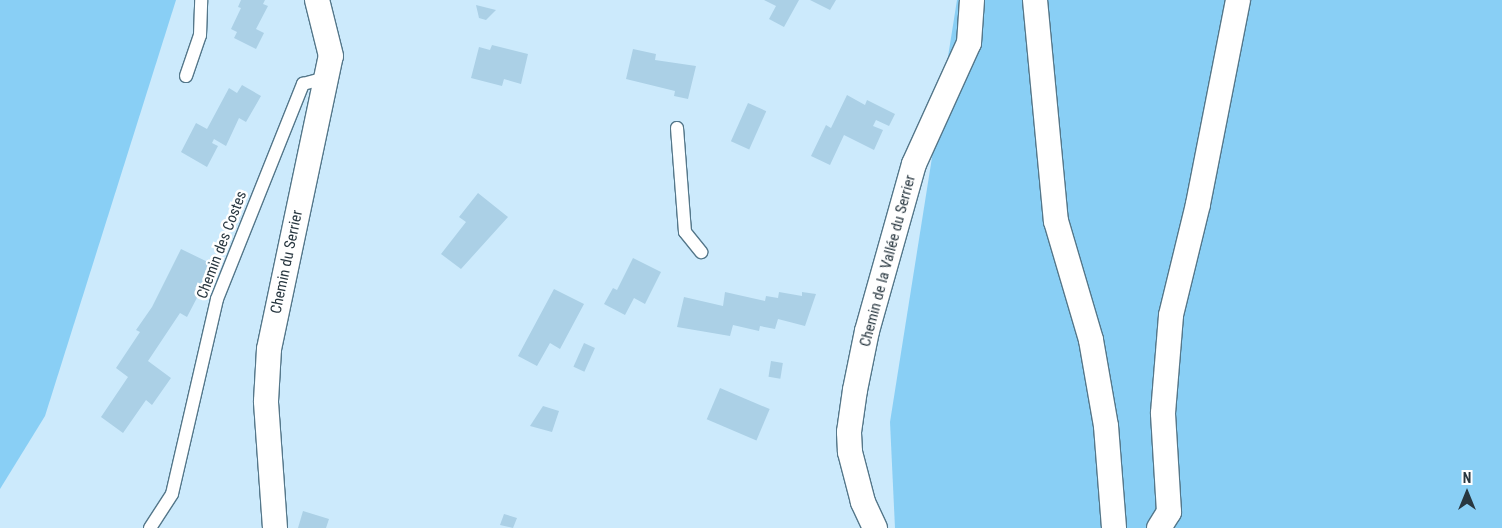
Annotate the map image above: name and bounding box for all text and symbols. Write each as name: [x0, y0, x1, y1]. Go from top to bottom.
street label: Chemin de la Vallée du Serrier: [856, 173, 920, 349]
street label: Chemin des Costes: [193, 188, 251, 302]
street label: Chemin du Serrier: [267, 209, 307, 315]
north arrow: [1442, 468, 1492, 518]
text: N: [1463, 470, 1471, 486]

